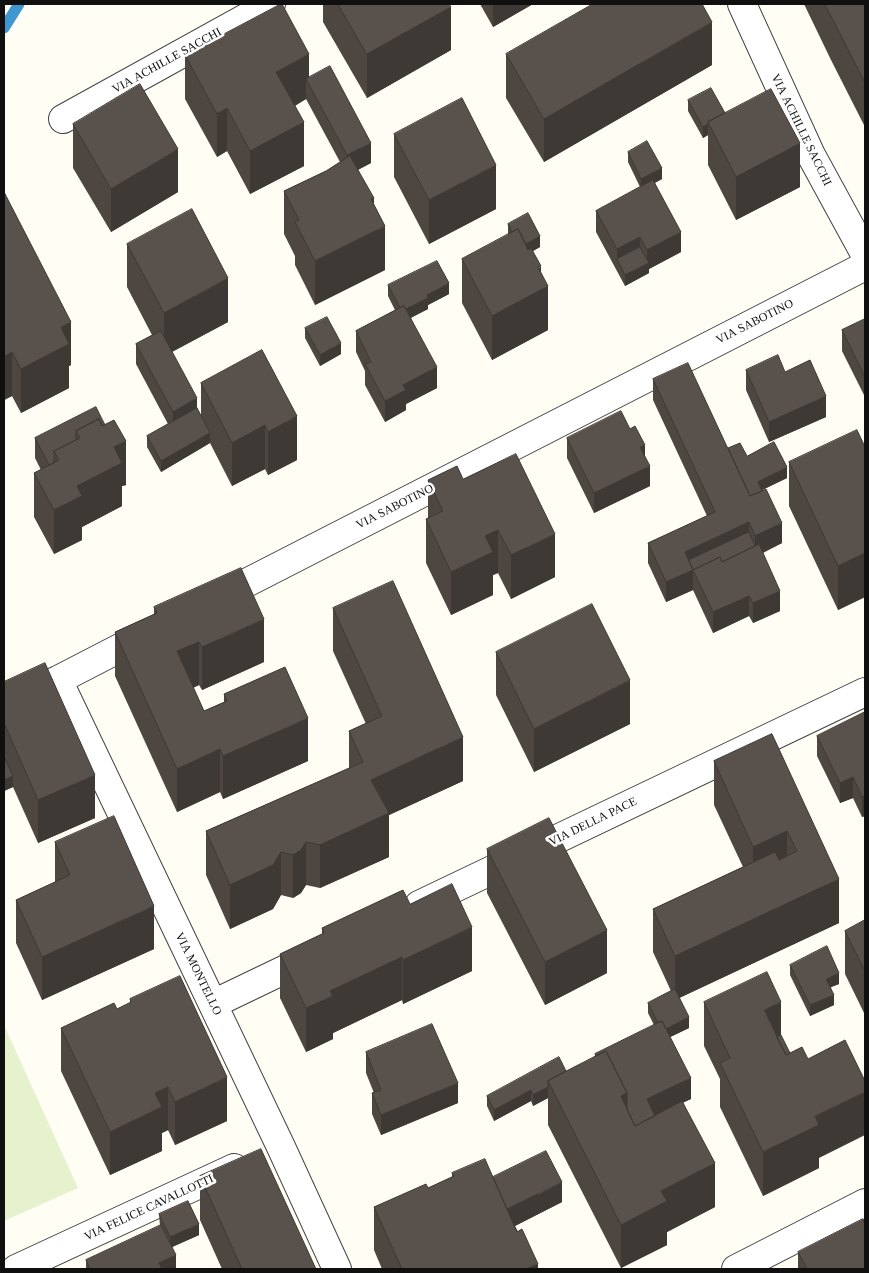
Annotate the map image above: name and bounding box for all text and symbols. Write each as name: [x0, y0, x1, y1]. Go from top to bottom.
street label: VIA ACHILLE SACCHI: [110, 25, 224, 97]
street label: VIA ACHILLE SACCHI: [768, 72, 834, 188]
street label: VIA SABOTINO: [714, 296, 796, 348]
street label: VIA SABOTINO: [354, 481, 436, 533]
street label: VIA DELLA PACE: [547, 794, 639, 850]
street label: VIA MONTELLO: [172, 930, 224, 1018]
street label: VIA FELICE CAVALLOTTI: [82, 1172, 216, 1244]

